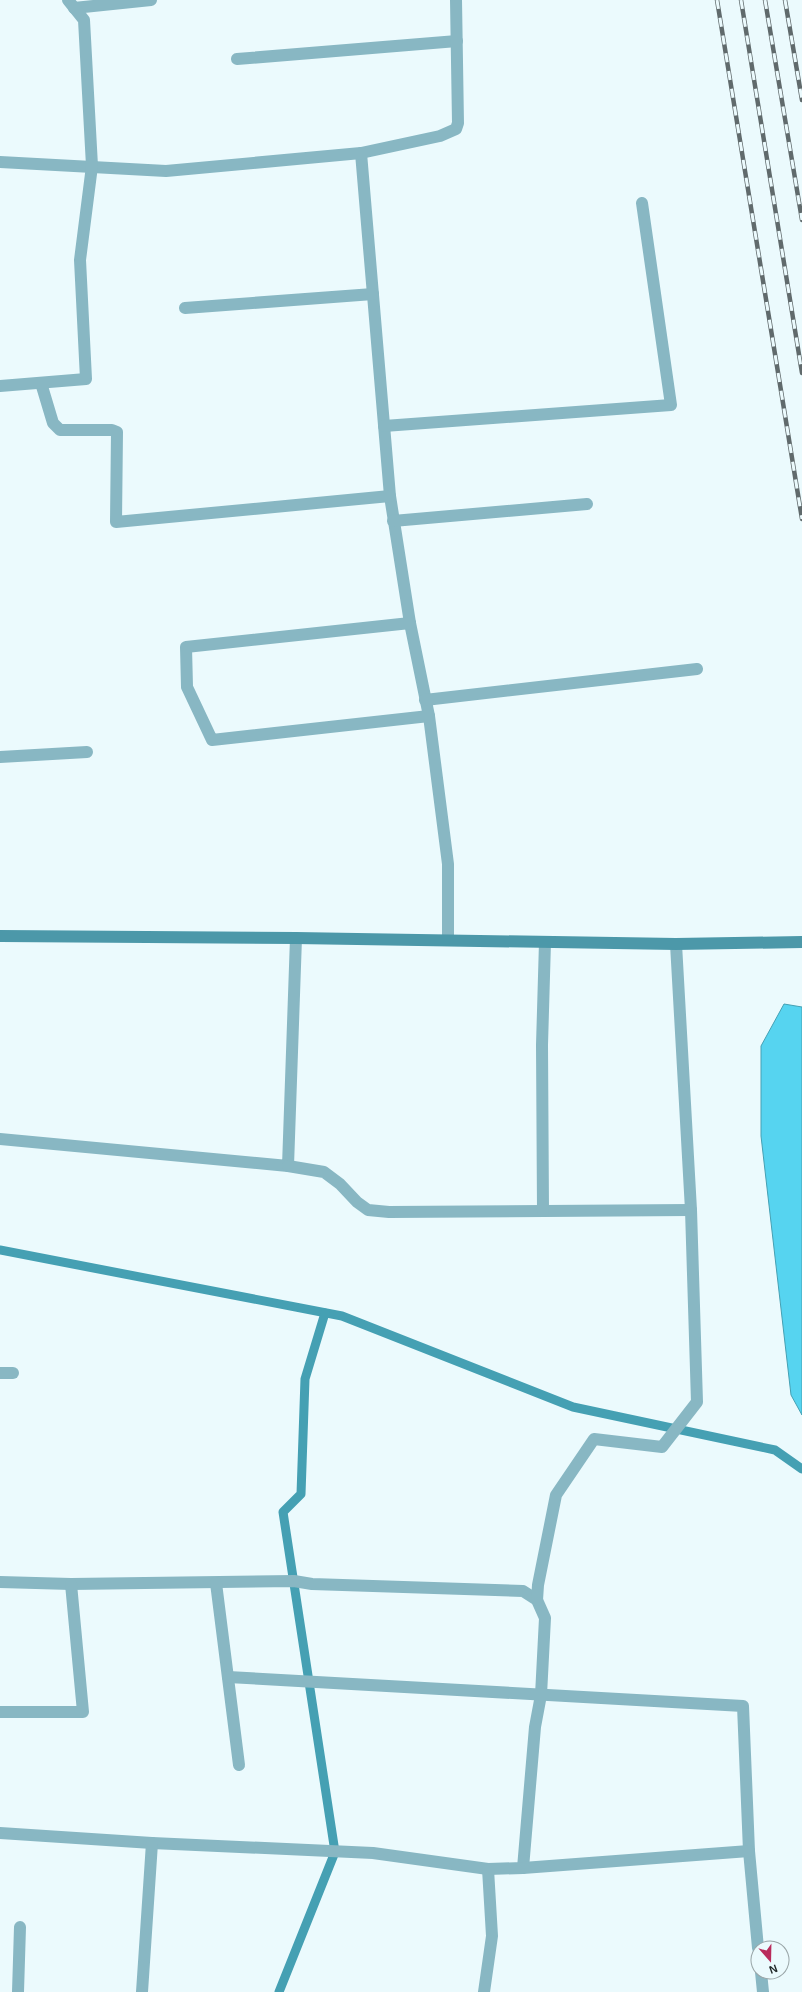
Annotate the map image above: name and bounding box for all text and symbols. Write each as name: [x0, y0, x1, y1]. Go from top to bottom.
north arrow: [750, 1940, 790, 1980]
text: N: [768, 1962, 779, 1976]

